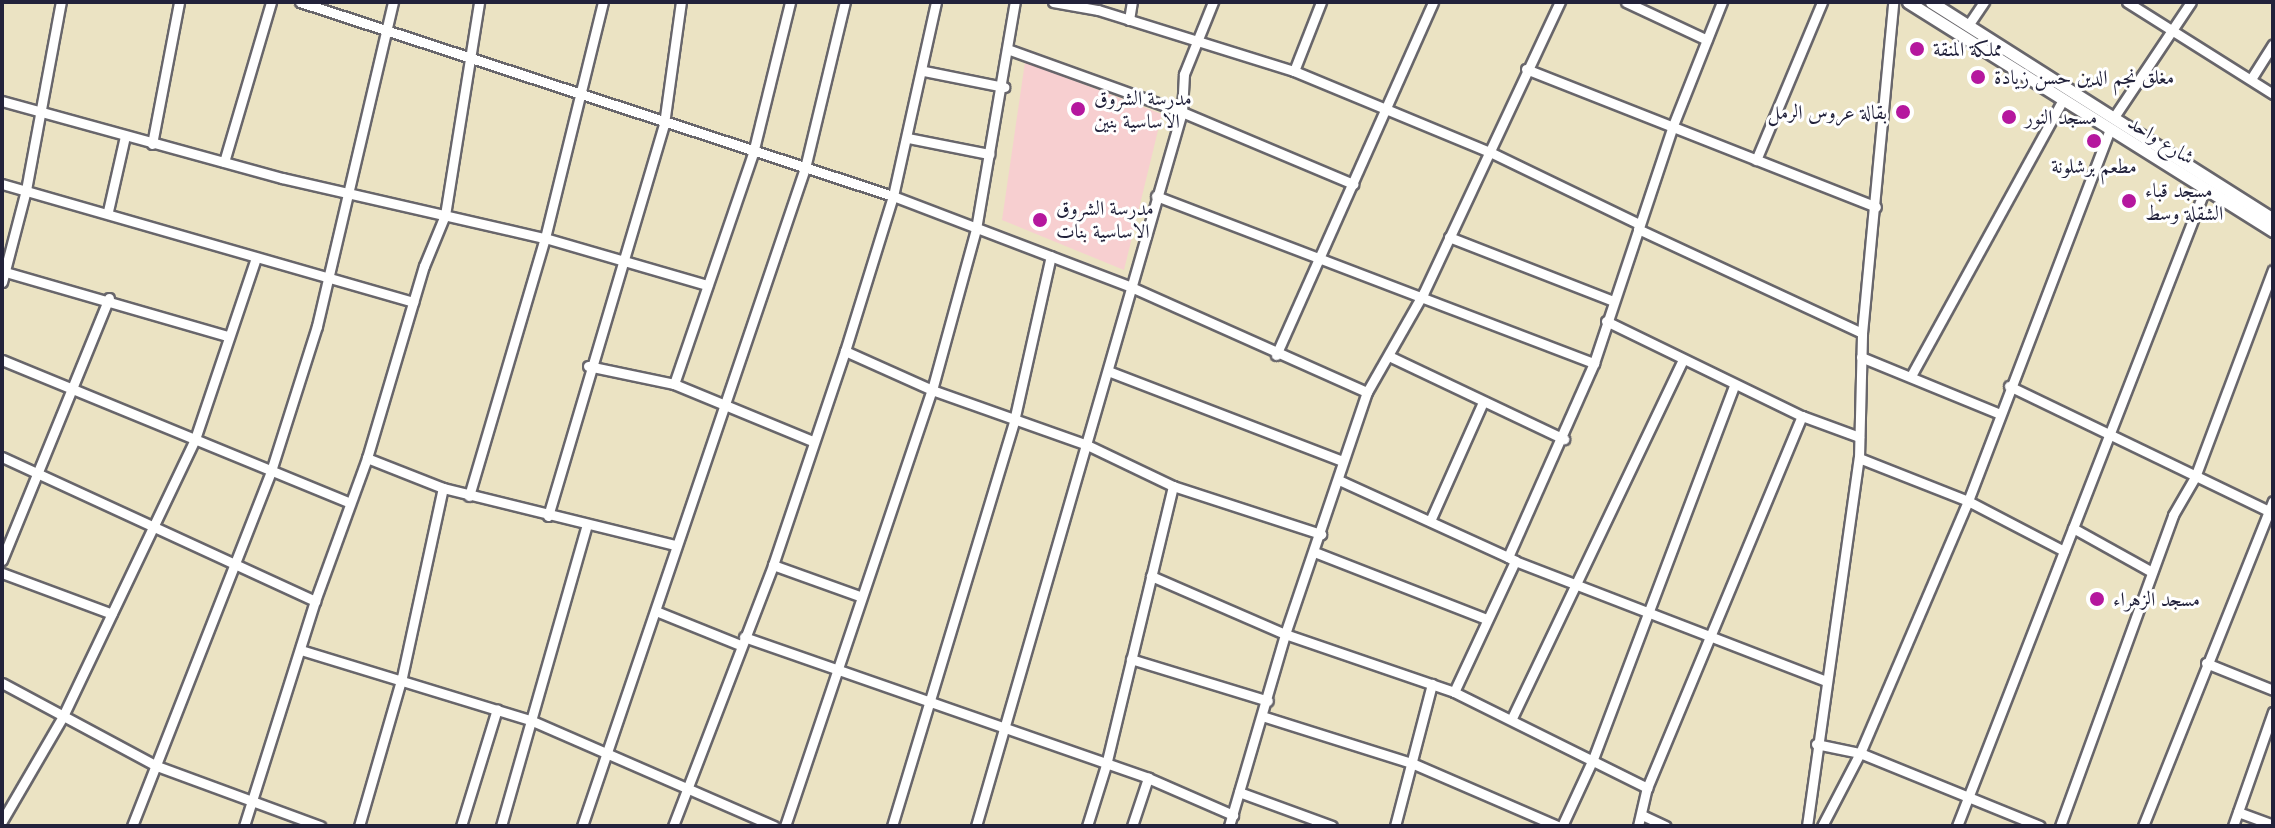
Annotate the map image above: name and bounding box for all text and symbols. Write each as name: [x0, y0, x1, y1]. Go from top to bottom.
place label: مملكة المنقة: [1933, 37, 2002, 61]
marker: مملكة المنقة: [1908, 40, 1926, 58]
place label: مغلق نجم الدين حسن زيادة: [1994, 65, 2174, 89]
marker: مغلق نجم الدين حسن زيادة: [1969, 68, 1987, 86]
place label: مدرسة الشروق الاساسية بنين: [1094, 86, 1192, 133]
marker: مدرسة الشروق الاساسية بنين: [1069, 100, 1087, 118]
place label: بقالة عروس الرمل: [1768, 100, 1887, 124]
marker: بقالة عروس الرمل: [1894, 103, 1912, 121]
place label: مسجد النور: [2025, 105, 2097, 129]
marker: مسجد النور: [2000, 108, 2018, 126]
street label: شارع واحد: [2123, 110, 2199, 170]
marker: مطعم برشلونة: [2085, 132, 2103, 150]
place label: مطعم برشلونة: [2051, 154, 2137, 178]
place label: مسجد قباء الشقلة وسط: [2145, 178, 2223, 225]
marker: مسجد قباء الشقلة وسط: [2120, 192, 2138, 210]
place label: مدرسة الشروق الاساسية بنات: [1056, 196, 1154, 243]
marker: مدرسة الشروق الاساسية بنات: [1031, 211, 1049, 229]
place label: مسجد الزهراء: [2113, 587, 2200, 611]
marker: مسجد الزهراء: [2088, 590, 2106, 608]

